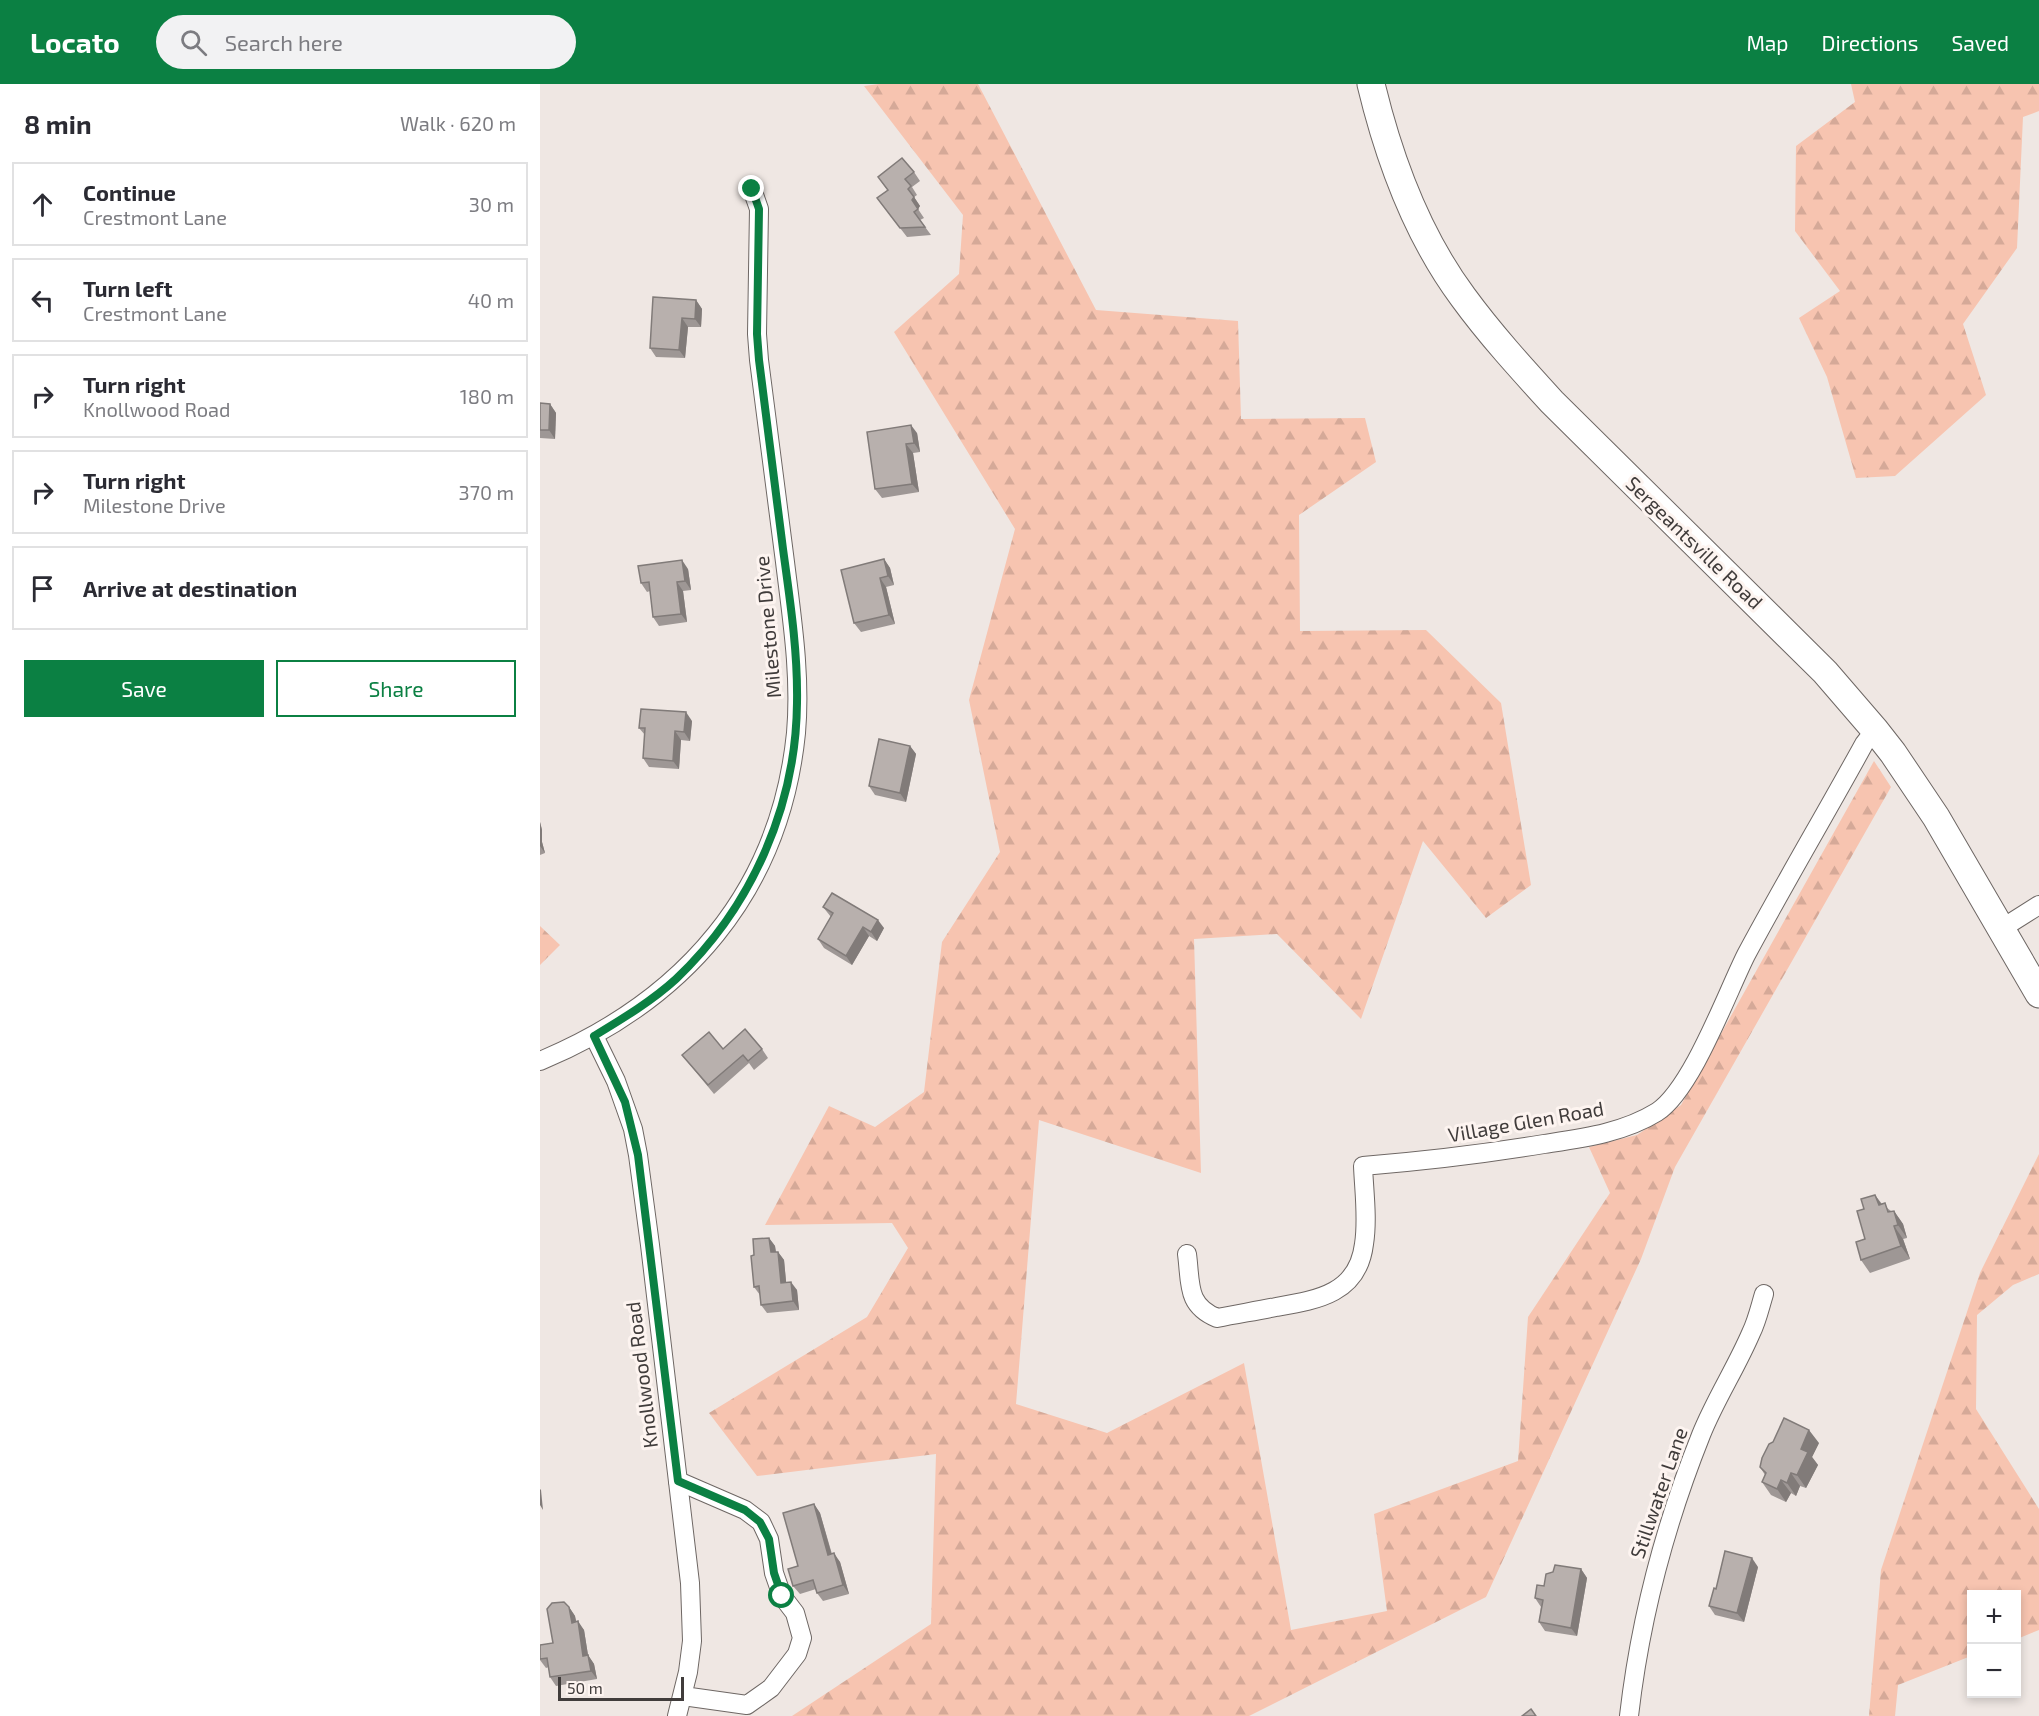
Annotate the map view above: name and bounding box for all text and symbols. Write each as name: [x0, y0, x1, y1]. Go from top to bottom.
search box: [156, 15, 576, 69]
text: Locato: [30, 25, 120, 59]
icon: search: [177, 26, 210, 59]
text: Search here: [225, 29, 343, 55]
text: Map: [1746, 30, 1789, 55]
text: Directions: [1822, 30, 1918, 55]
text: Saved: [1951, 30, 2009, 55]
text: 8 min: [24, 108, 92, 139]
text: Walk · 620 m: [400, 111, 516, 135]
route end: [738, 175, 764, 201]
text: Continue: [83, 179, 176, 205]
icon: ahead: [26, 188, 59, 221]
text: 30 m: [469, 192, 514, 216]
text: Crestmont Lane: [83, 205, 227, 229]
text: Turn left: [83, 275, 172, 301]
icon: left: [26, 284, 59, 317]
text: 40 m: [468, 288, 514, 312]
text: Crestmont Lane: [83, 301, 227, 325]
text: Turn right: [83, 371, 185, 397]
icon: right: [26, 380, 59, 413]
text: 180 m: [460, 384, 514, 408]
text: Knollwood Road: [83, 397, 231, 421]
text: Turn right: [83, 467, 185, 493]
street label: Sergeantsville Road: [1621, 471, 1768, 614]
icon: right: [26, 476, 59, 509]
text: 370 m: [459, 480, 514, 504]
text: Milestone Drive: [83, 493, 226, 517]
street label: Milestone Drive: [749, 555, 785, 699]
icon: arrive: [26, 572, 59, 605]
text: Arrive at destination: [83, 575, 297, 601]
button: Save: [24, 660, 264, 717]
button: Share: [276, 660, 516, 717]
street label: Village Glen Road: [1446, 1096, 1606, 1147]
street label: Knollwood Road: [620, 1300, 662, 1450]
street label: Stillwater Lane: [1624, 1424, 1692, 1561]
route start: [768, 1582, 794, 1608]
map controls: [1967, 1590, 2021, 1698]
button: +: [1967, 1590, 2021, 1644]
button: −: [1967, 1644, 2021, 1698]
scale bar: [558, 1674, 684, 1702]
text: 50 m: [567, 1678, 603, 1697]

